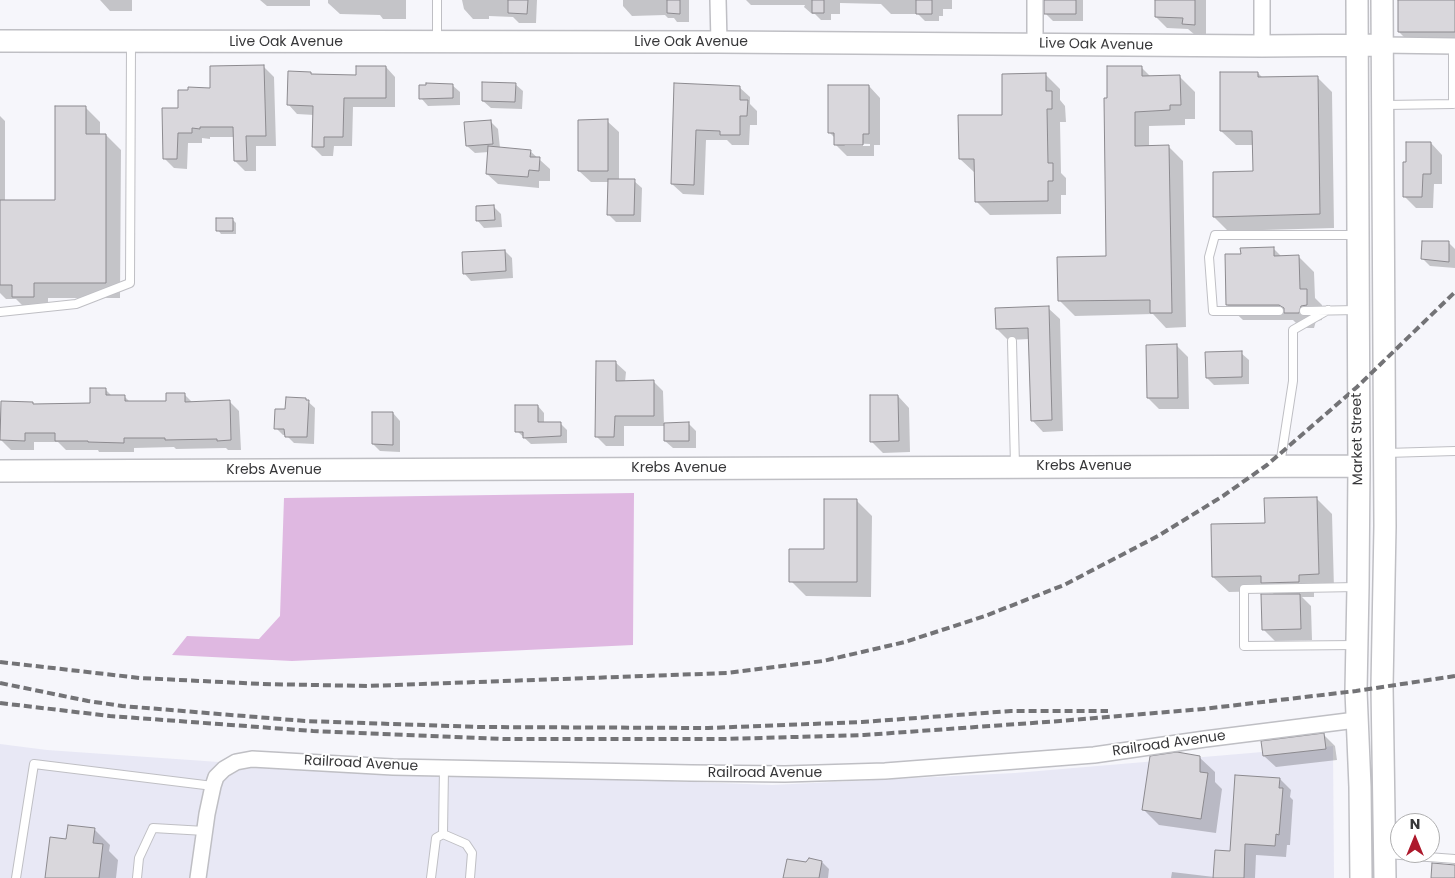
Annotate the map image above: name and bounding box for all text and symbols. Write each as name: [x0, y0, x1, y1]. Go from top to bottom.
street label: Live Oak Avenue: [229, 34, 343, 50]
street label: Live Oak Avenue: [634, 34, 748, 50]
street label: Live Oak Avenue: [1039, 36, 1153, 54]
street label: Market Street: [1349, 393, 1367, 485]
street label: Krebs Avenue: [1036, 458, 1132, 474]
street label: Krebs Avenue: [631, 460, 727, 476]
street label: Krebs Avenue: [226, 462, 322, 478]
street label: Railroad Avenue: [1111, 728, 1227, 760]
street label: Railroad Avenue: [303, 753, 419, 775]
street label: Railroad Avenue: [708, 765, 822, 781]
north arrow: [1390, 813, 1440, 863]
text: N: [1410, 814, 1420, 834]

